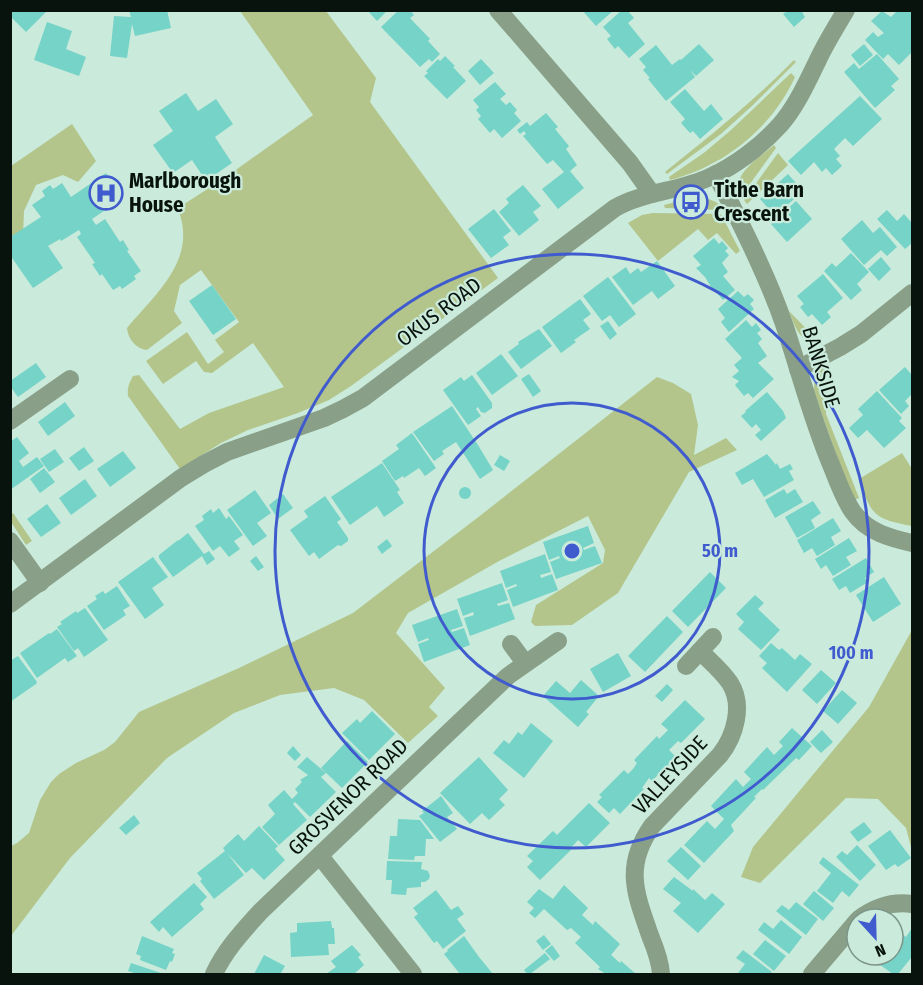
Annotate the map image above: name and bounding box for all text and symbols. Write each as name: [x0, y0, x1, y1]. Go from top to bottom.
place label: Marlborough House: [129, 168, 241, 218]
hospital icon: Marlborough House: [88, 175, 124, 211]
place label: Tithe Barn Crescent: [714, 177, 804, 227]
bus stop icon: Tithe Barn Crescent: [673, 184, 709, 220]
street label: OKUS ROAD: [392, 272, 486, 352]
street label: BANKSIDE: [796, 323, 846, 411]
text: 50 m: [702, 540, 738, 562]
centre of rings: [562, 541, 582, 561]
text: 100 m: [829, 642, 873, 664]
street label: VALLEYSIDE: [627, 730, 713, 820]
street label: GROSVENOR ROAD: [283, 733, 413, 861]
north arrow: [845, 907, 905, 967]
text: N: [872, 940, 888, 961]

